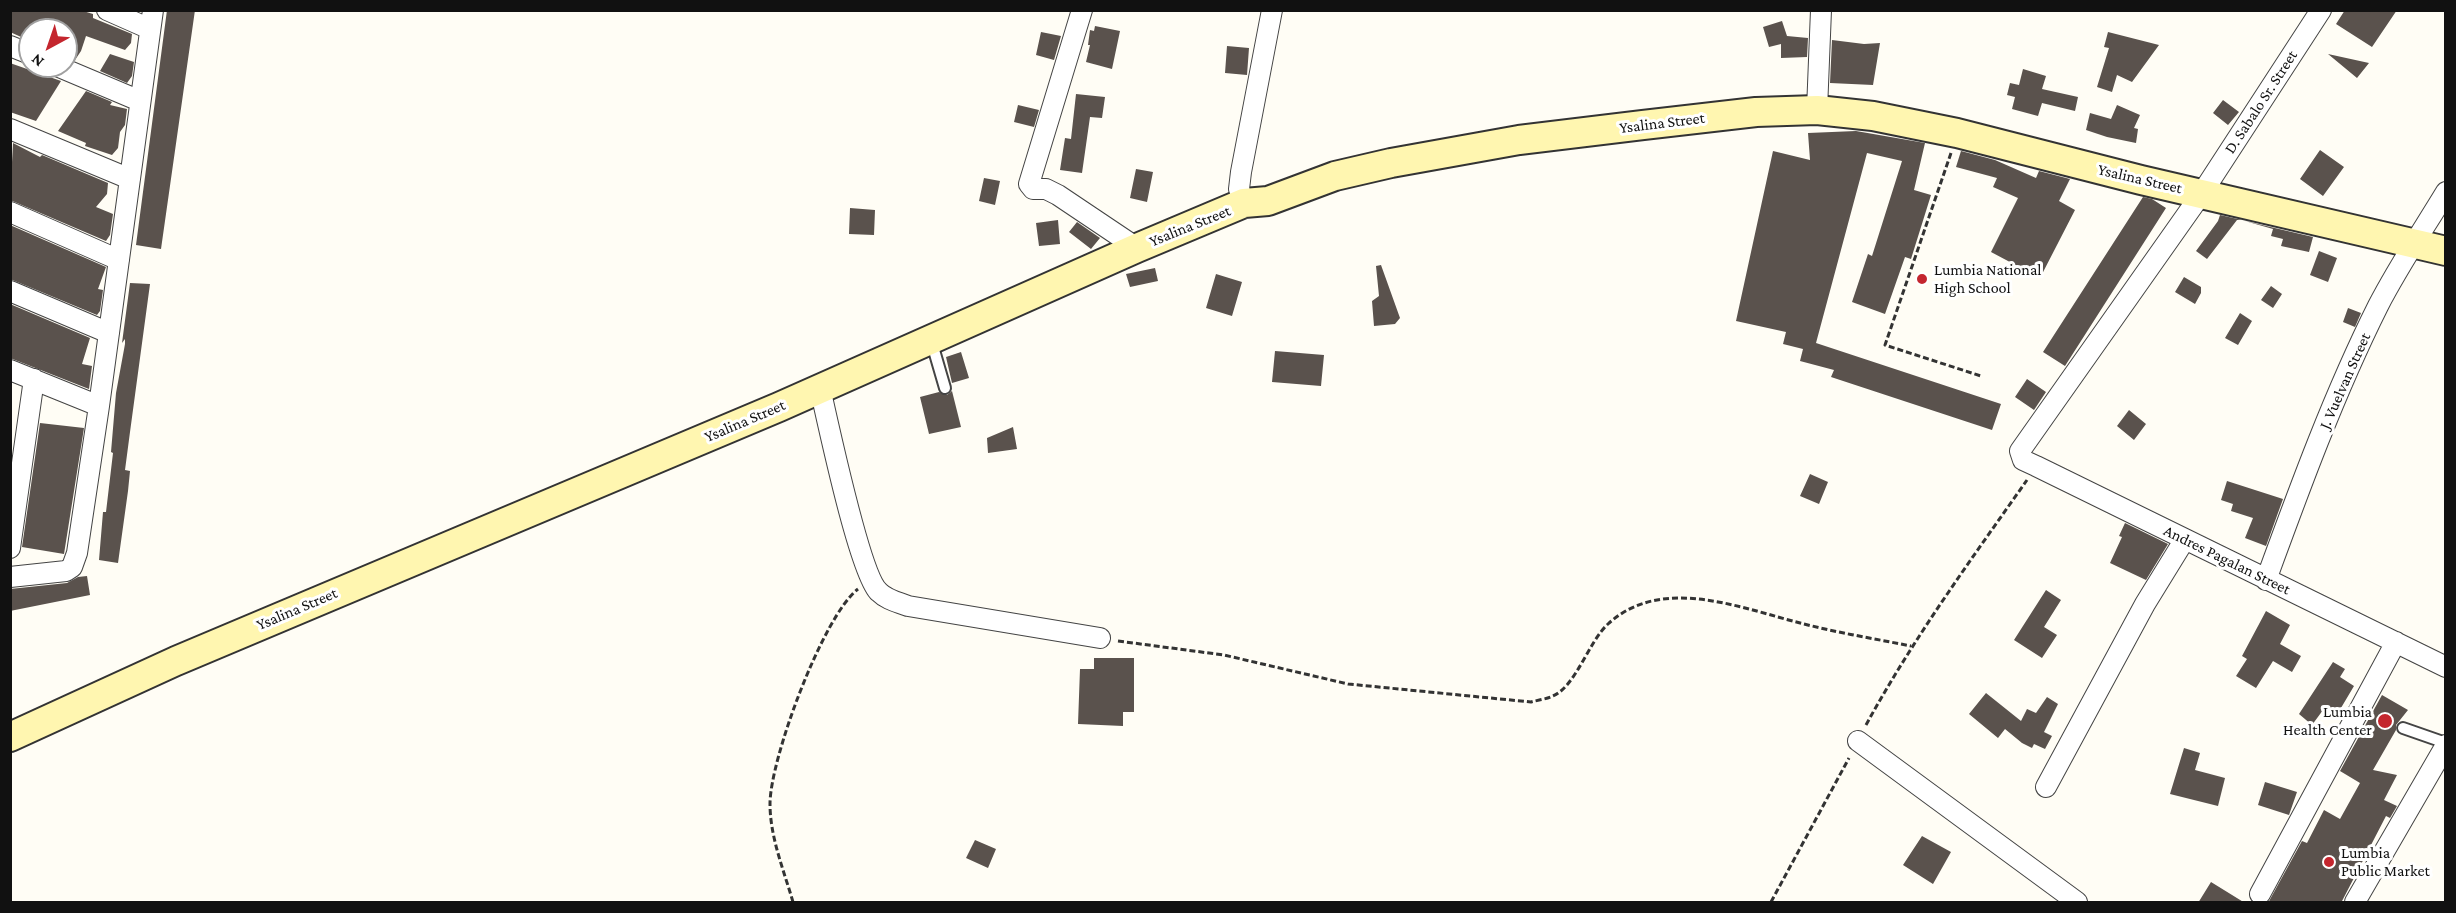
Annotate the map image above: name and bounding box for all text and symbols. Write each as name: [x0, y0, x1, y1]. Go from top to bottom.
north arrow: [18, 18, 78, 78]
street label: D. Sabalo Sr. Street: [2220, 47, 2302, 157]
text: N: [28, 51, 47, 71]
street label: Ysalina Street: [1618, 108, 1706, 138]
street label: Ysalina Street: [2096, 160, 2184, 198]
street label: Ysalina Street: [1147, 201, 1233, 251]
place label: Lumbia National High School: [1934, 260, 2041, 298]
marker: Lumbia National High School: [1915, 272, 1929, 286]
street label: J. Vuelvan Street: [2315, 330, 2375, 432]
street label: Ysalina Street: [702, 395, 788, 447]
street label: Andres Pagalan Street: [2160, 521, 2294, 599]
street label: Ysalina Street: [254, 583, 340, 635]
place label: Lumbia Health Center: [2283, 702, 2372, 740]
marker: Lumbia Health Center: [2376, 712, 2394, 730]
place label: Lumbia Public Market: [2341, 843, 2430, 881]
marker: Lumbia Public Market: [2322, 855, 2336, 869]

